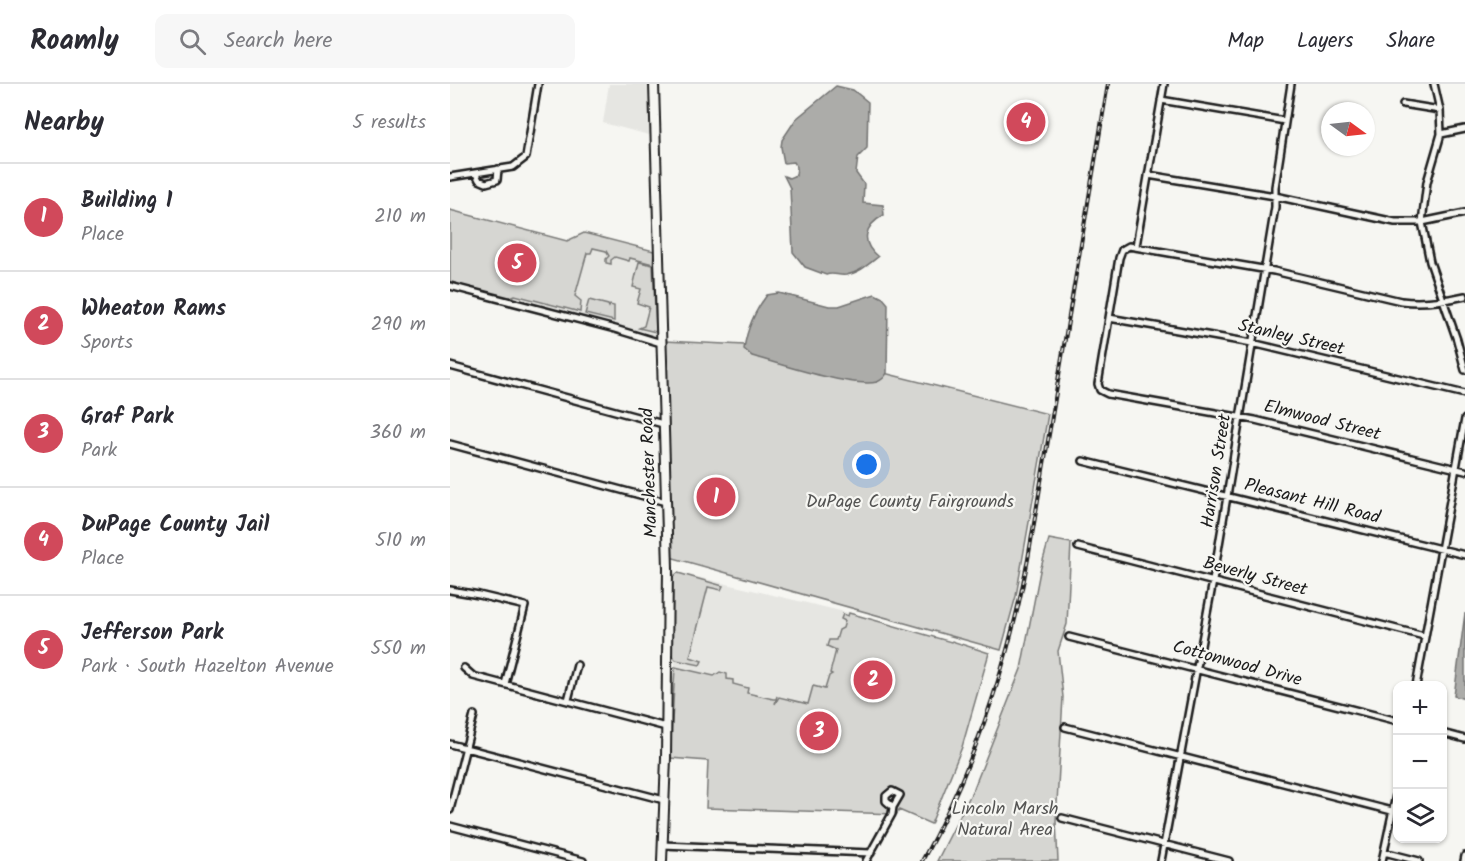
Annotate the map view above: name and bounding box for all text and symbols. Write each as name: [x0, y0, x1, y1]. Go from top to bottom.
search box: [155, 14, 575, 68]
text: Roamly: [30, 19, 119, 64]
text: Search here: [224, 24, 332, 59]
icon: search: [176, 25, 209, 58]
text: Map: [1227, 25, 1264, 58]
text: Layers: [1297, 25, 1353, 58]
text: Share: [1386, 25, 1435, 58]
pin: 4: [1006, 99, 1046, 144]
text: Nearby: [24, 102, 104, 144]
north arrow: [1321, 102, 1375, 156]
text: 5 results: [352, 107, 426, 139]
text: Building 1: [81, 184, 172, 219]
text: 1: [40, 201, 47, 233]
text: 210 m: [374, 201, 426, 233]
text: Place: [81, 219, 124, 251]
pin: 5: [498, 240, 536, 285]
text: Wheaton Rams: [81, 292, 226, 327]
text: 2: [38, 309, 49, 341]
text: 290 m: [371, 309, 426, 341]
street label: Stanley Street: [1235, 312, 1348, 365]
text: Sports: [81, 327, 133, 359]
street label: Elmwood Street: [1260, 392, 1384, 450]
text: Graf Park: [81, 400, 173, 435]
street label: Manchester Road: [633, 407, 667, 538]
street label: Harrison Street: [1194, 411, 1240, 530]
text: 3: [38, 417, 49, 449]
text: 360 m: [370, 417, 426, 449]
text: Park: [81, 435, 117, 467]
your location: [852, 450, 881, 479]
street label: Pleasant Hill Road: [1241, 471, 1384, 533]
pin: 1: [696, 474, 736, 520]
park label: DuPage County Fairgrounds: [806, 488, 1014, 517]
text: DuPage County Jail: [81, 508, 269, 543]
text: 4: [38, 525, 49, 557]
text: 510 m: [375, 525, 426, 557]
text: Place: [81, 543, 124, 575]
street label: Beverly Street: [1200, 549, 1311, 605]
text: Jefferson Park: [81, 616, 223, 651]
text: 5: [38, 633, 49, 665]
text: 550 m: [371, 633, 426, 665]
street label: Cottonwood Drive: [1169, 633, 1305, 695]
text: Park · South Hazelton Avenue: [81, 651, 334, 683]
pin: 2: [854, 658, 892, 702]
map controls: [1393, 681, 1447, 843]
button: +: [1393, 681, 1447, 735]
pin: 3: [800, 708, 838, 754]
button: −: [1393, 735, 1447, 789]
button: layers: [1393, 789, 1447, 843]
park label: Lincoln Marsh Natural Area: [951, 795, 1059, 845]

